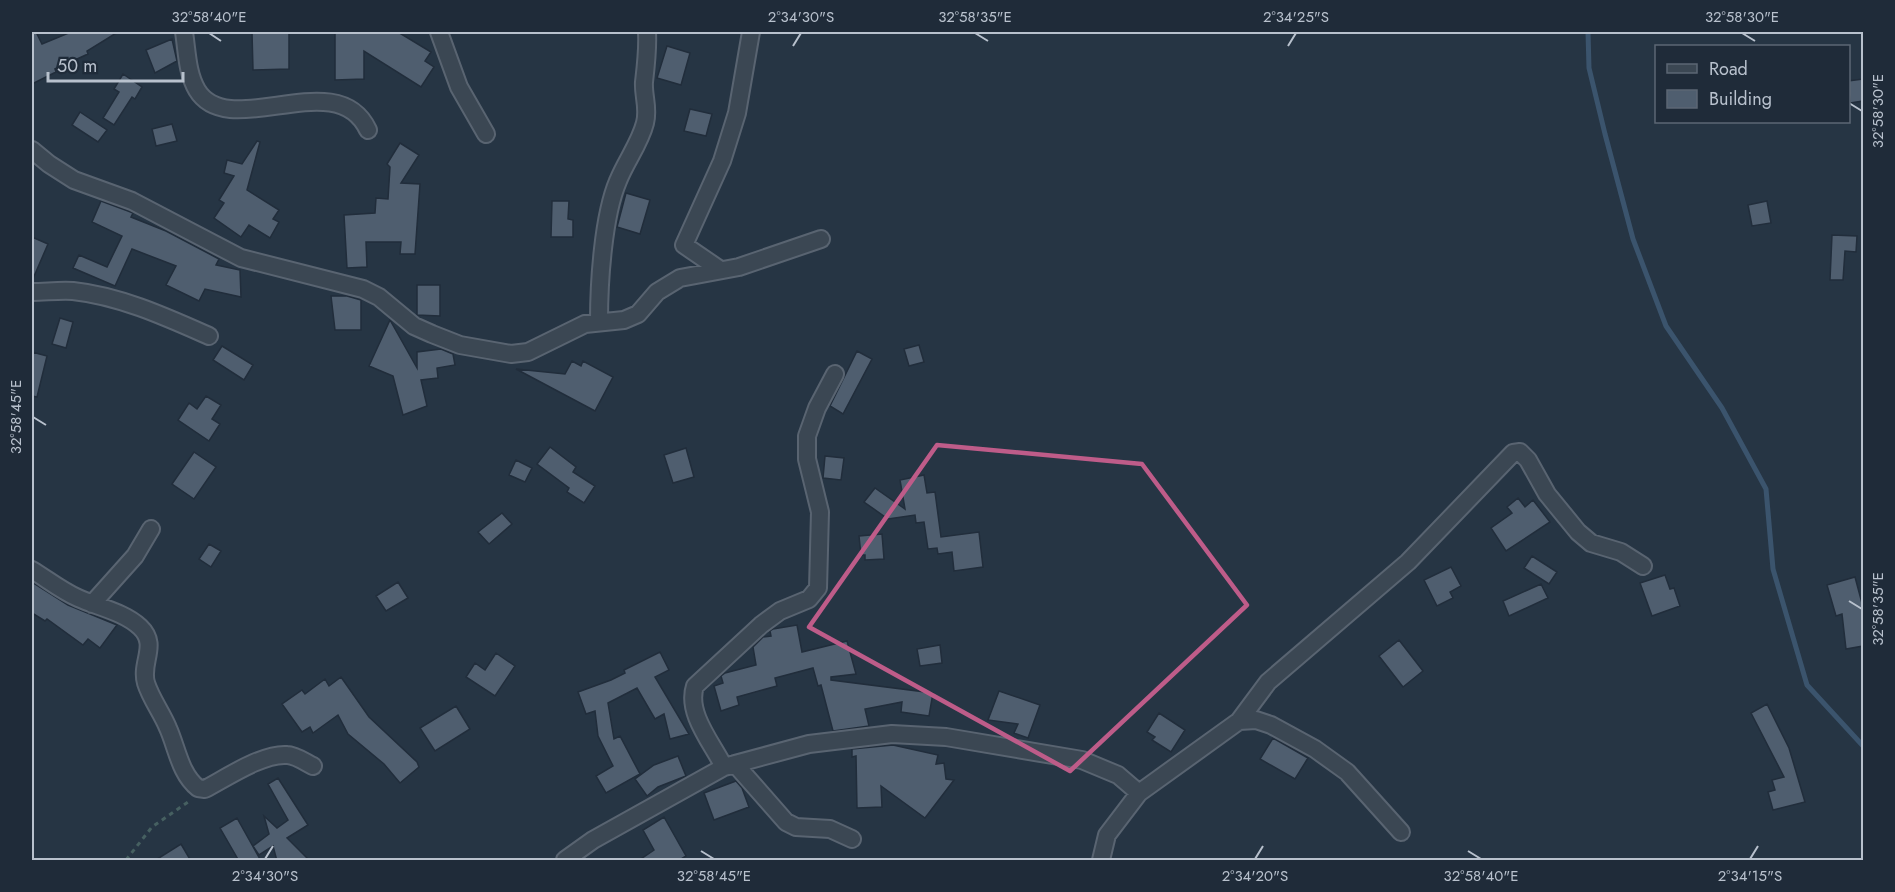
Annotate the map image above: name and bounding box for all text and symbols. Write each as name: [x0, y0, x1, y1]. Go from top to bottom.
text: 32°58'40"E: [172, 6, 246, 28]
text: 2°34'30"S: [768, 6, 834, 28]
text: 32°58'35"E: [938, 6, 1012, 28]
text: 2°34'25"S: [1263, 6, 1329, 28]
text: 32°58'30"E: [1705, 6, 1779, 28]
scale bar: [48, 45, 183, 83]
legend: [1655, 45, 1850, 123]
text: 50 m: [57, 53, 97, 79]
text: Road: [1709, 56, 1748, 82]
text: 32°58'30"E: [1867, 74, 1889, 148]
text: Building: [1709, 86, 1772, 112]
text: 32°58'45"E: [5, 380, 27, 454]
text: 32°58'35"E: [1867, 572, 1889, 646]
text: 2°34'30"S: [232, 865, 298, 887]
text: 32°58'45"E: [677, 865, 751, 887]
text: 2°34'20"S: [1222, 865, 1288, 887]
text: 32°58'40"E: [1444, 865, 1518, 887]
text: 2°34'15"S: [1718, 865, 1782, 887]

